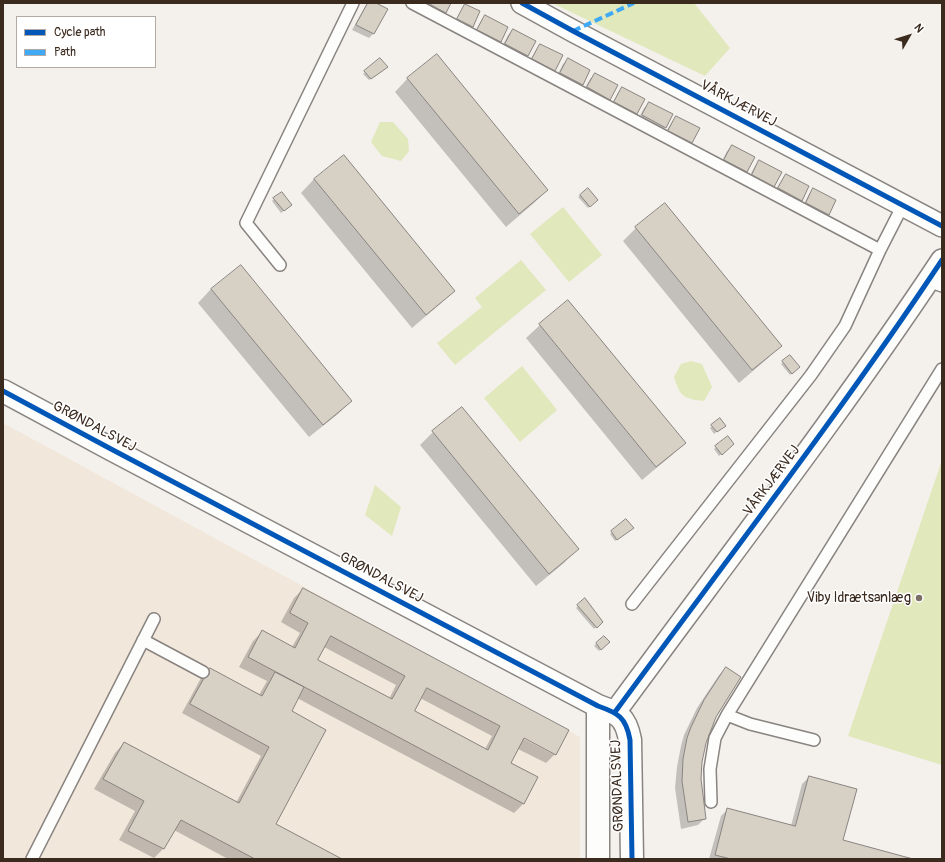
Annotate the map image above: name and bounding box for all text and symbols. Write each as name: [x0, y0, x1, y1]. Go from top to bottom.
legend: [16, 16, 156, 68]
north arrow: [889, 16, 929, 56]
text: N: [911, 21, 926, 35]
text: Cycle path: [54, 25, 105, 40]
text: Path: [54, 45, 76, 60]
street label: VÅRKJÆRVEJ: [697, 77, 779, 131]
street label: GRØNDALSVEJ: [49, 398, 139, 456]
street label: VÅRKJÆRVEJ: [740, 443, 804, 519]
street label: GRØNDALSVEJ: [336, 549, 426, 607]
place label: Viby Idrætsanlæg: [807, 590, 911, 606]
marker: Viby Idrætsanlæg: [914, 593, 924, 603]
street label: GRØNDALSVEJ: [608, 740, 628, 832]

